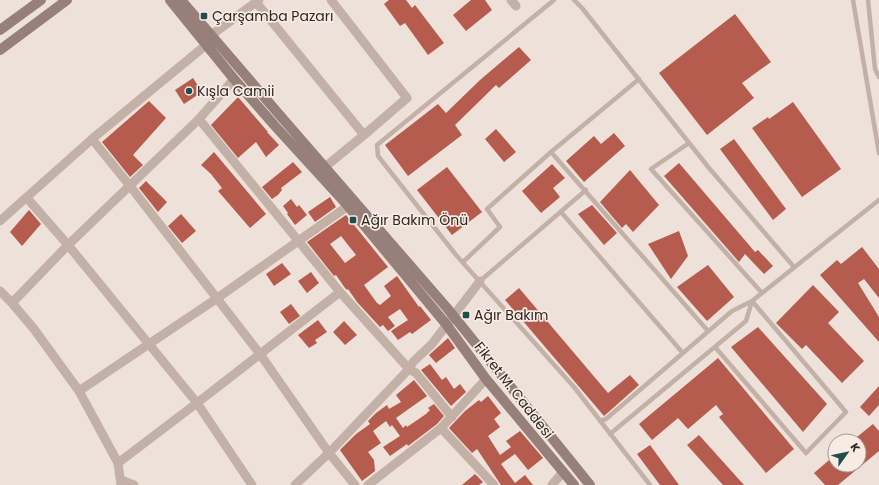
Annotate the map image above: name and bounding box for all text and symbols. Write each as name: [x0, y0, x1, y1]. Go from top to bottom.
place label: Çarşamba Pazarı: [212, 6, 333, 26]
marker: Çarşamba Pazarı: [199, 11, 209, 21]
place label: Kışla Camii: [197, 81, 274, 101]
marker: Kışla Camii: [184, 86, 194, 96]
place label: Ağır Bakım Önü: [361, 210, 468, 230]
marker: Ağır Bakım Önü: [348, 215, 358, 225]
place label: Ağır Bakım: [474, 305, 548, 325]
marker: Ağır Bakım: [461, 310, 471, 320]
street label: Fikret M. Caddesi: [470, 337, 558, 443]
north arrow: [827, 433, 867, 473]
text: K: [847, 440, 864, 455]

